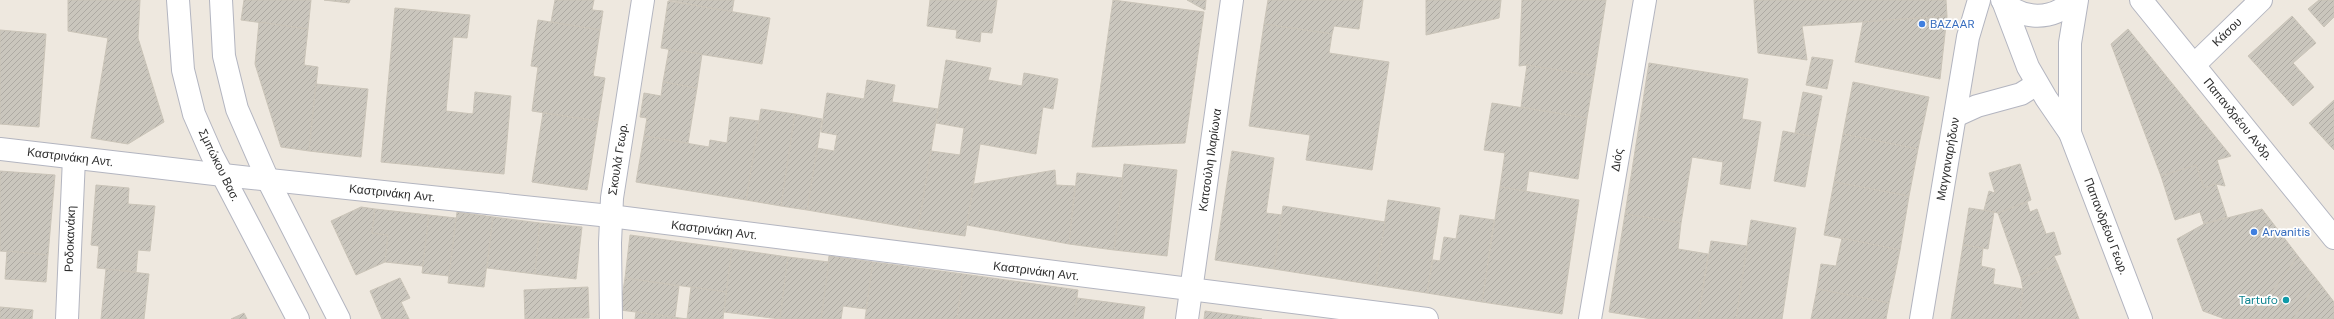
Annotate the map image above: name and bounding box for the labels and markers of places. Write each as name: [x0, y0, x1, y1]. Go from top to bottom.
place label: BAZAAR: [1930, 16, 1975, 32]
marker: BAZAAR: [1917, 19, 1927, 29]
place label: Arvanitis: [2262, 224, 2310, 240]
marker: Arvanitis: [2249, 227, 2259, 237]
place label: Tartufo: [2239, 292, 2278, 308]
marker: Tartufo: [2281, 295, 2291, 305]

